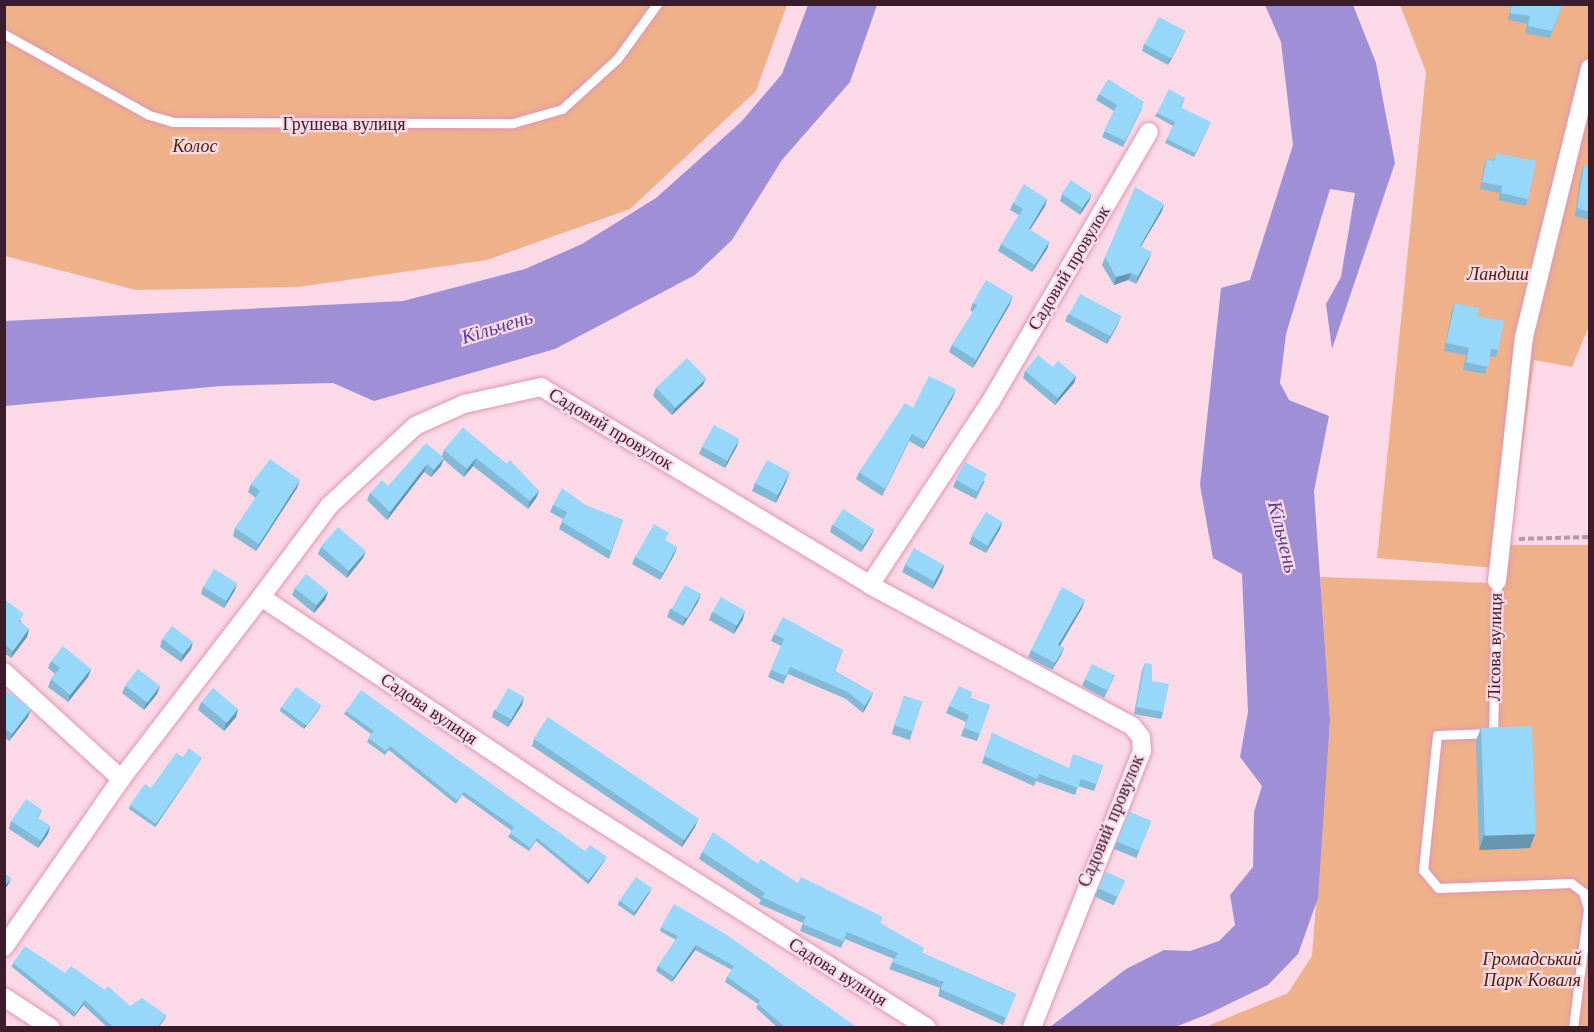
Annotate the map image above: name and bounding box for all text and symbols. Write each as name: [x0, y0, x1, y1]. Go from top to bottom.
street label: Грушева вулиця: [283, 113, 405, 135]
park label: Колос: [173, 135, 217, 157]
street label: Садовий провулок: [1023, 202, 1115, 334]
park label: Ландиш: [1467, 263, 1529, 285]
water label: Кільчень: [458, 305, 536, 349]
street label: Садовий провулок: [545, 383, 677, 475]
water label: Кільчень: [1262, 499, 1304, 575]
street label: Лісова вулиця: [1483, 593, 1507, 701]
street label: Садова вулиця: [376, 669, 482, 749]
street label: Садовий провулок: [1073, 752, 1149, 890]
street label: Садова вулиця: [785, 933, 891, 1011]
park label: Громадський Парк Коваля: [1482, 949, 1582, 992]

